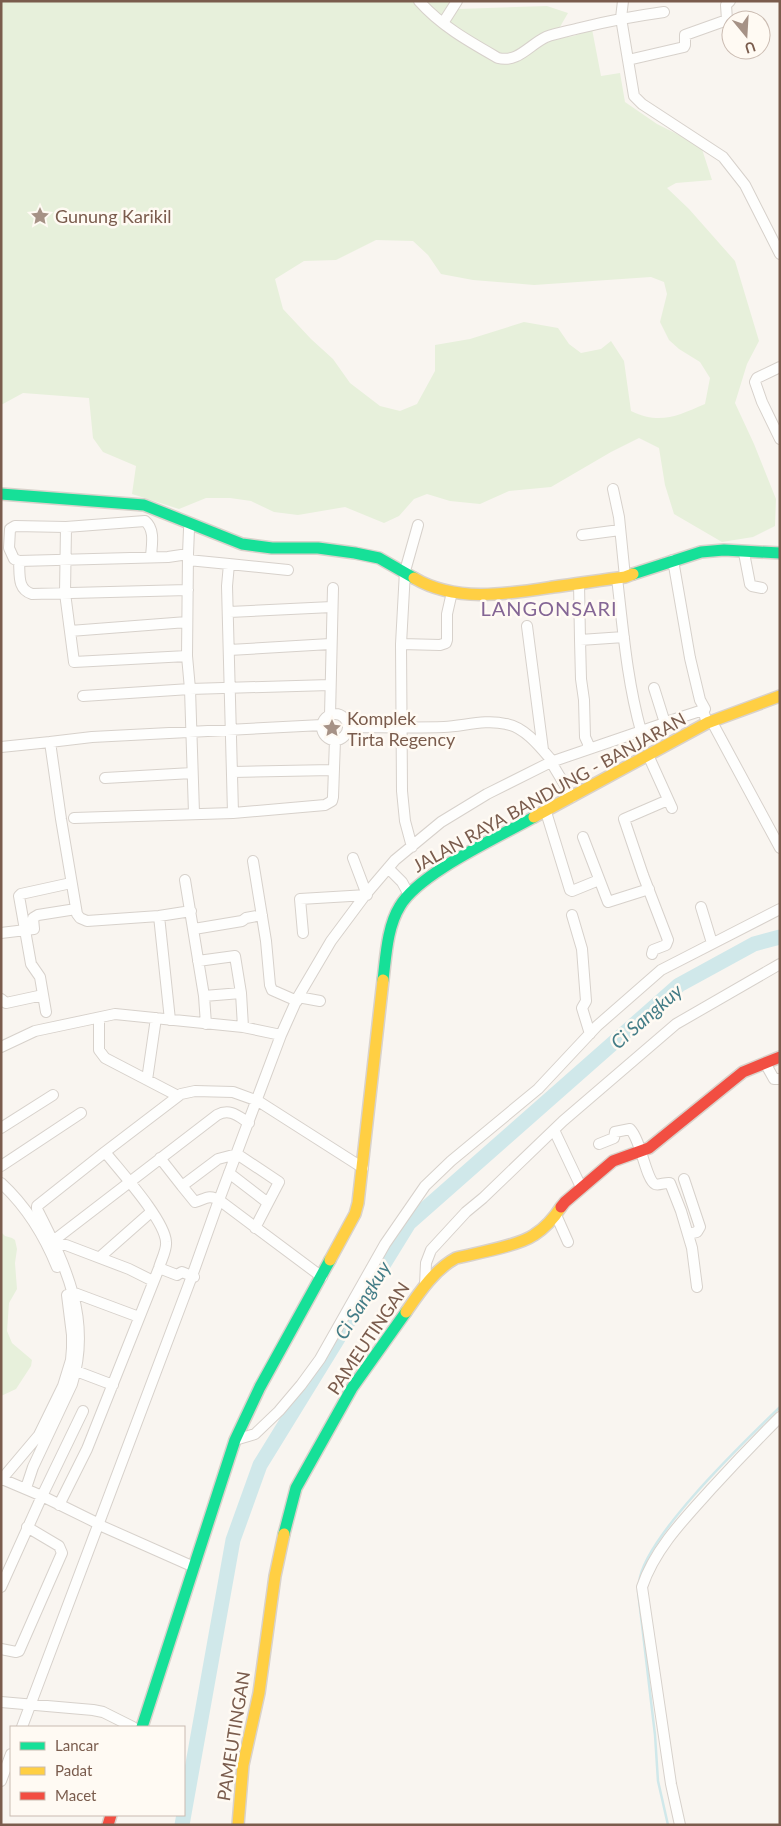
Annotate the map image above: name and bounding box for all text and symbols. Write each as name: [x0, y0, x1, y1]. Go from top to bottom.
north arrow: [721, 10, 771, 60]
text: U: [743, 38, 758, 58]
place icon: Gunung Karikil: [29, 205, 51, 227]
place label: Gunung Karikil: [55, 205, 172, 227]
district label: LANGONSARI: [480, 596, 618, 620]
place label: Komplek Tirta Regency: [347, 707, 456, 750]
street label: JALAN RAYA BANDUNG - BANJARAN: [408, 707, 690, 877]
place icon: Komplek Tirta Regency: [321, 717, 343, 739]
water label: Ci Sangkuy: [605, 978, 687, 1053]
water label: Ci Sangkuy: [329, 1256, 395, 1343]
street label: PAMEUTINGAN: [322, 1278, 414, 1398]
street label: PAMEUTINGAN: [212, 1670, 254, 1802]
legend: [10, 1726, 185, 1816]
text: Lancar: [55, 1736, 99, 1754]
text: Padat: [55, 1761, 93, 1779]
text: Macet: [55, 1786, 97, 1804]

